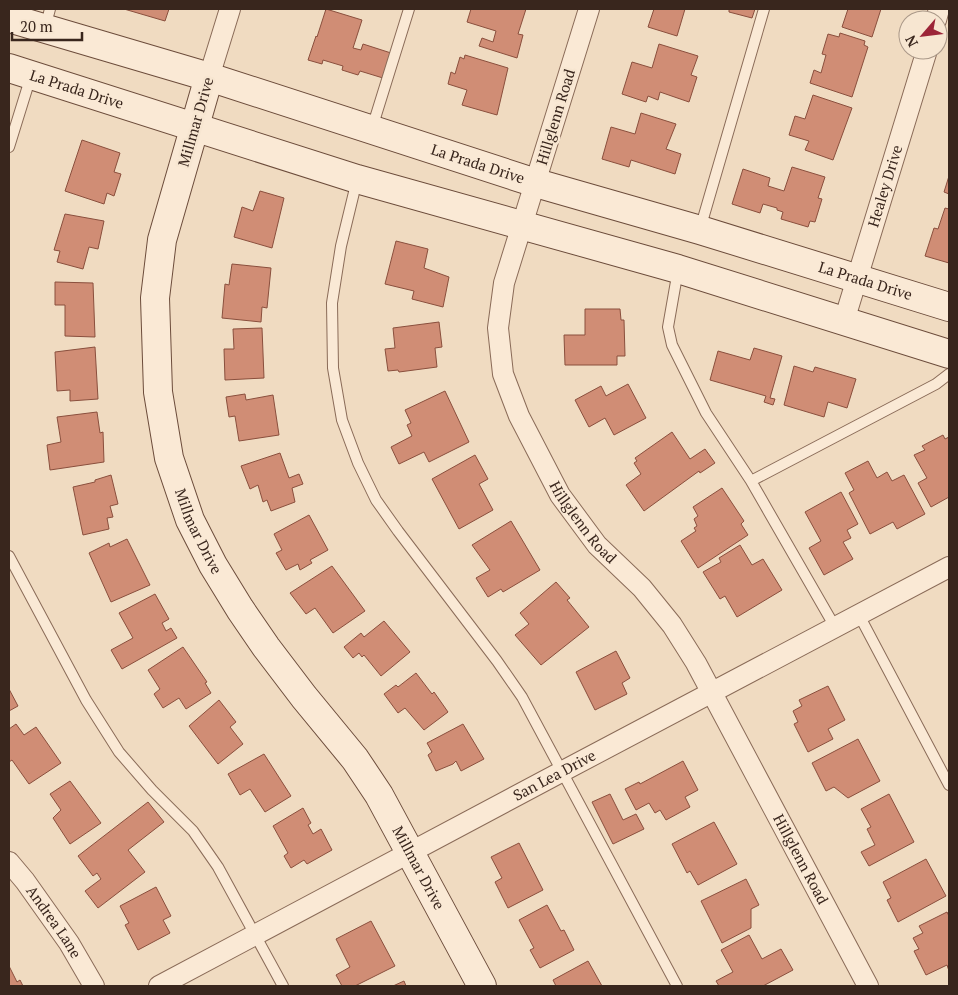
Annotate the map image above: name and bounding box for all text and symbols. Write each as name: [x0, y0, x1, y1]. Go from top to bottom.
scale bar: [12, 10, 82, 42]
north arrow: [898, 10, 948, 60]
text: 20 m: [20, 16, 53, 36]
text: N: [900, 32, 922, 50]
street label: La Prada Drive: [28, 64, 126, 113]
street label: Hillglenn Road: [531, 66, 579, 167]
street label: Millmar Drive: [173, 75, 217, 169]
street label: La Prada Drive: [429, 139, 527, 188]
street label: Healey Drive: [862, 142, 906, 229]
street label: La Prada Drive: [816, 256, 915, 304]
street label: Hillglenn Road: [545, 477, 621, 567]
street label: Millmar Drive: [171, 486, 227, 577]
street label: San Lea Drive: [509, 745, 599, 805]
street label: Hillglenn Road: [769, 810, 834, 907]
street label: Millmar Drive: [389, 822, 450, 913]
street label: Andrea Lane: [22, 881, 87, 962]

